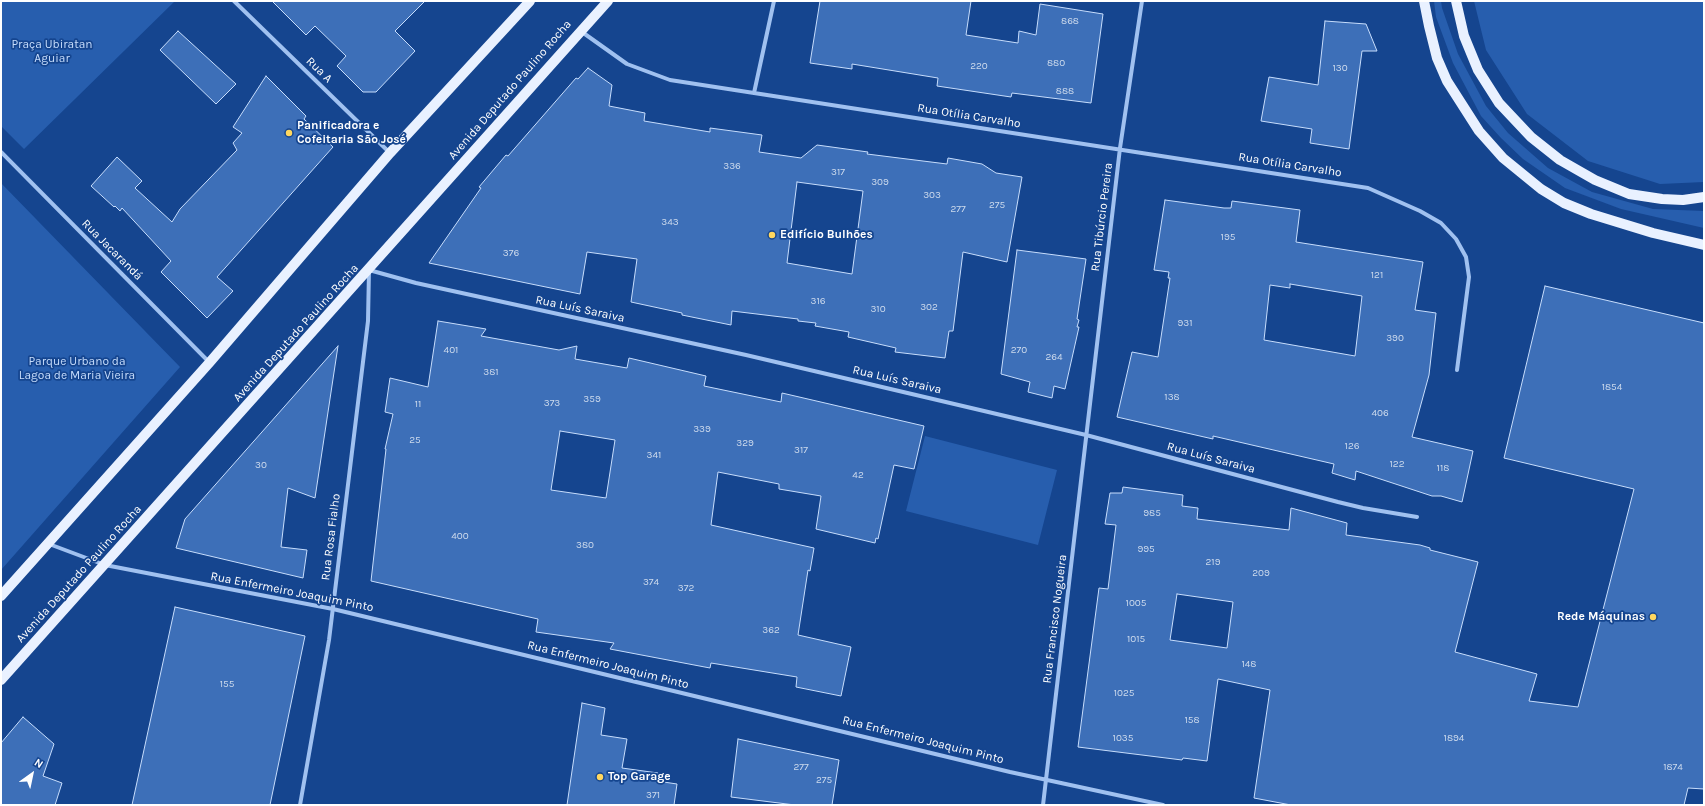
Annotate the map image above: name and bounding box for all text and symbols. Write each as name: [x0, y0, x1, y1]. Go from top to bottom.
house number: 868: [1061, 15, 1079, 27]
street label: Avenida Deputado Paulino Rocha: [445, 17, 575, 163]
park label: Praça Ubiratan Aguiar: [11, 38, 93, 66]
street label: Rua A: [303, 54, 335, 86]
house number: 880: [1047, 57, 1065, 69]
house number: 220: [970, 60, 988, 72]
house number: 130: [1332, 62, 1348, 74]
house number: 888: [1056, 85, 1074, 97]
street label: Rua Otília Carvalho: [916, 101, 1022, 131]
place label: Panificadora e Cofeitaria São José: [297, 119, 406, 147]
marker: Panificadora e Cofeitaria São José: [284, 128, 294, 138]
street label: Rua Otília Carvalho: [1237, 150, 1343, 180]
house number: 336: [723, 160, 741, 172]
street label: Rua Tibúrcio Pereira: [1088, 162, 1116, 272]
house number: 317: [831, 166, 845, 178]
house number: 309: [871, 176, 889, 188]
house number: 303: [923, 189, 941, 201]
house number: 275: [989, 199, 1005, 211]
house number: 277: [950, 203, 966, 215]
house number: 343: [661, 216, 679, 228]
street label: Rua Jacarandá: [79, 217, 145, 283]
place label: Edifício Bulhões: [780, 228, 873, 242]
marker: Edifício Bulhões: [767, 230, 777, 240]
house number: 195: [1221, 231, 1235, 243]
house number: 376: [503, 247, 519, 259]
street label: Avenida Deputado Paulino Rocha: [230, 261, 362, 405]
house number: 121: [1371, 269, 1383, 281]
street label: Rua Luís Saraiva: [534, 293, 626, 325]
house number: 316: [811, 295, 825, 307]
house number: 302: [920, 301, 938, 313]
house number: 310: [870, 303, 886, 315]
house number: 931: [1177, 317, 1193, 329]
house number: 390: [1386, 332, 1404, 344]
house number: 401: [444, 344, 458, 356]
house number: 270: [1011, 344, 1027, 356]
house number: 264: [1045, 351, 1063, 363]
park label: Parque Urbano da Lagoa de Maria Vieira: [19, 355, 135, 383]
street label: Rua Luís Saraiva: [851, 363, 943, 397]
house number: 381: [483, 366, 499, 378]
house number: 1854: [1602, 381, 1622, 393]
house number: 138: [1164, 391, 1180, 403]
house number: 359: [583, 393, 601, 405]
house number: 373: [544, 397, 560, 409]
house number: 11: [415, 398, 421, 410]
house number: 406: [1371, 407, 1389, 419]
house number: 339: [693, 423, 711, 435]
house number: 25: [409, 434, 421, 446]
house number: 329: [736, 437, 754, 449]
street label: Rua Luís Saraiva: [1165, 439, 1257, 477]
house number: 126: [1345, 440, 1359, 452]
house number: 317: [794, 444, 808, 456]
house number: 341: [647, 449, 661, 461]
house number: 122: [1390, 458, 1404, 470]
house number: 30: [255, 459, 267, 471]
house number: 118: [1437, 462, 1449, 474]
house number: 42: [852, 469, 864, 481]
street label: Rua Rosa Fialho: [319, 493, 343, 581]
street label: Avenida Deputado Paulino Rocha: [13, 502, 145, 646]
house number: 985: [1143, 507, 1161, 519]
house number: 400: [451, 530, 469, 542]
house number: 380: [576, 539, 594, 551]
house number: 995: [1137, 543, 1155, 555]
street label: Rua Francisco Nogueira: [1040, 554, 1070, 684]
house number: 219: [1206, 556, 1220, 568]
house number: 209: [1252, 567, 1270, 579]
street label: Rua Enfermeiro Joaquim Pinto: [209, 569, 375, 615]
house number: 374: [643, 576, 659, 588]
house number: 372: [678, 582, 694, 594]
house number: 1005: [1126, 597, 1146, 609]
place label: Rede Máquinas: [1557, 610, 1645, 624]
marker: Rede Máquinas: [1648, 612, 1658, 622]
house number: 362: [762, 624, 780, 636]
house number: 1015: [1127, 633, 1145, 645]
street label: Rua Enfermeiro Joaquim Pinto: [526, 638, 690, 692]
house number: 148: [1241, 658, 1257, 670]
house number: 155: [220, 678, 234, 690]
house number: 1025: [1114, 687, 1134, 699]
street label: Rua Enfermeiro Joaquim Pinto: [841, 713, 1005, 767]
house number: 158: [1184, 714, 1200, 726]
house number: 1035: [1113, 732, 1133, 744]
house number: 1894: [1444, 732, 1464, 744]
north arrow: [12, 754, 52, 794]
text: N: [32, 756, 46, 771]
house number: 277: [793, 761, 809, 773]
house number: 1874: [1663, 761, 1683, 773]
place label: Top Garage: [608, 770, 671, 784]
marker: Top Garage: [595, 772, 605, 782]
house number: 275: [816, 774, 832, 786]
house number: 371: [646, 789, 660, 801]

